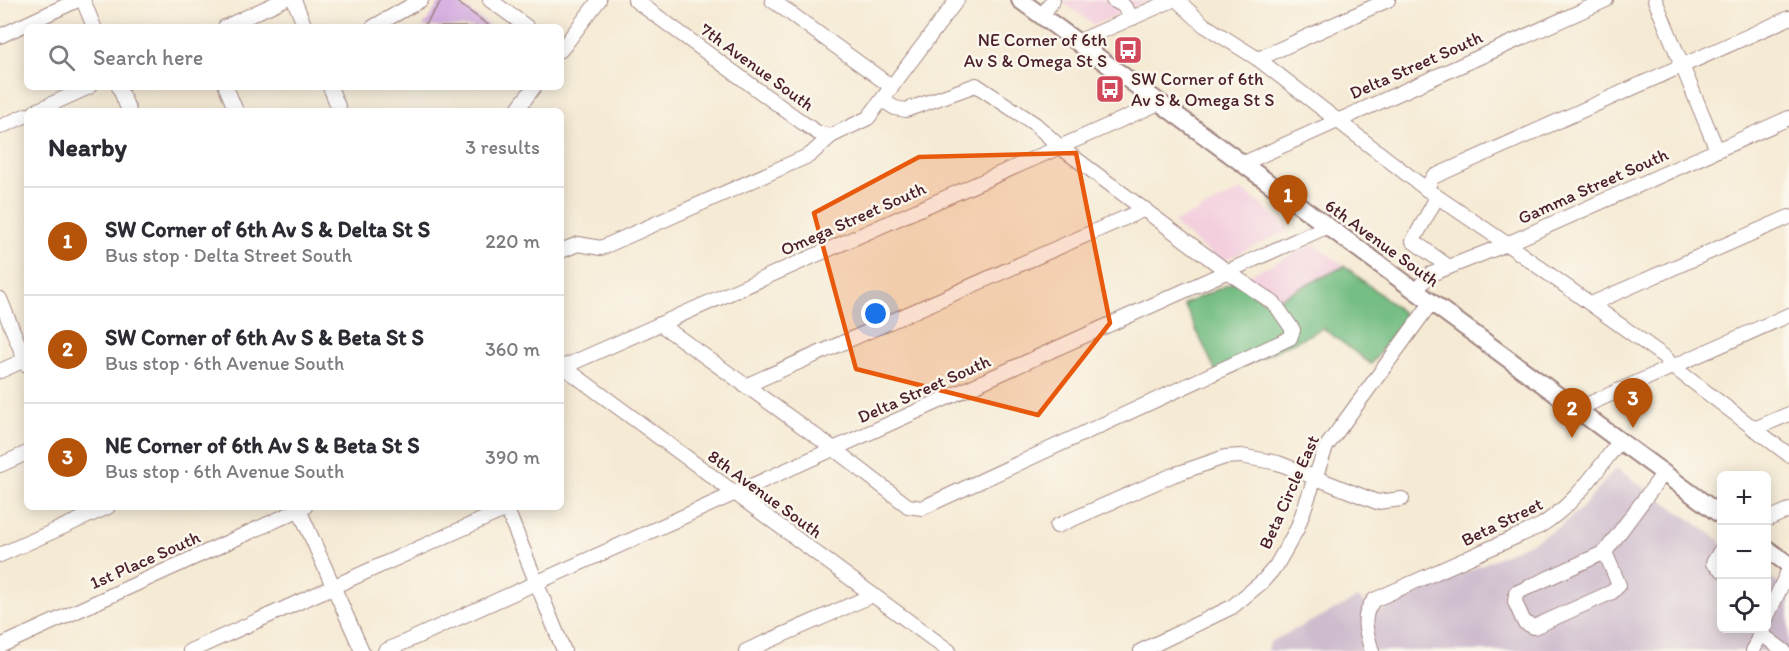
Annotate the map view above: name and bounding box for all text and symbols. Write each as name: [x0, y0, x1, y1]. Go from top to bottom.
street label: 7th Avenue South: [696, 18, 818, 116]
search box: [24, 24, 564, 90]
street label: Delta Street South: [1346, 26, 1486, 104]
place label: NE Corner of 6th Av S & Omega St S: [964, 29, 1107, 72]
bus stop icon: NE Corner of 6th Av S & Omega St S: [1112, 34, 1144, 66]
icon: search: [45, 41, 78, 74]
text: Search here: [93, 44, 203, 71]
place label: SW Corner of 6th Av S & Omega St S: [1131, 68, 1274, 111]
bus stop icon: SW Corner of 6th Av S & Omega St S: [1094, 73, 1126, 105]
text: Nearby: [48, 131, 127, 163]
text: 3 results: [465, 135, 540, 159]
street label: Gamma Street South: [1514, 143, 1672, 229]
pin: 1: [1268, 176, 1308, 225]
street label: Omega Street South: [777, 177, 929, 261]
street label: 6th Avenue South: [1321, 194, 1443, 292]
text: SW Corner of 6th Av S & Delta St S: [105, 216, 430, 243]
text: 1: [63, 229, 72, 253]
text: 220 m: [485, 229, 540, 253]
text: Bus stop · Delta Street South: [105, 243, 352, 267]
your location: [861, 299, 890, 328]
text: SW Corner of 6th Av S & Beta St S: [105, 324, 424, 351]
text: 2: [62, 337, 73, 361]
text: 360 m: [485, 337, 540, 361]
street label: Delta Street South: [854, 350, 994, 428]
text: Bus stop · 6th Avenue South: [105, 351, 344, 375]
pin: 3: [1614, 378, 1652, 428]
pin: 2: [1552, 388, 1592, 438]
street label: Beta Circle East: [1254, 431, 1324, 552]
text: NE Corner of 6th Av S & Beta St S: [105, 432, 420, 459]
text: 3: [62, 445, 73, 469]
text: 390 m: [485, 445, 540, 469]
street label: 8th Avenue South: [703, 445, 827, 543]
text: Bus stop · 6th Avenue South: [105, 459, 344, 483]
map controls: [1717, 471, 1771, 633]
button: +: [1717, 471, 1771, 525]
street label: Beta Street: [1458, 493, 1547, 551]
button: −: [1717, 525, 1771, 579]
street label: 1st Place South: [86, 526, 204, 594]
button: locate: [1717, 579, 1771, 633]

